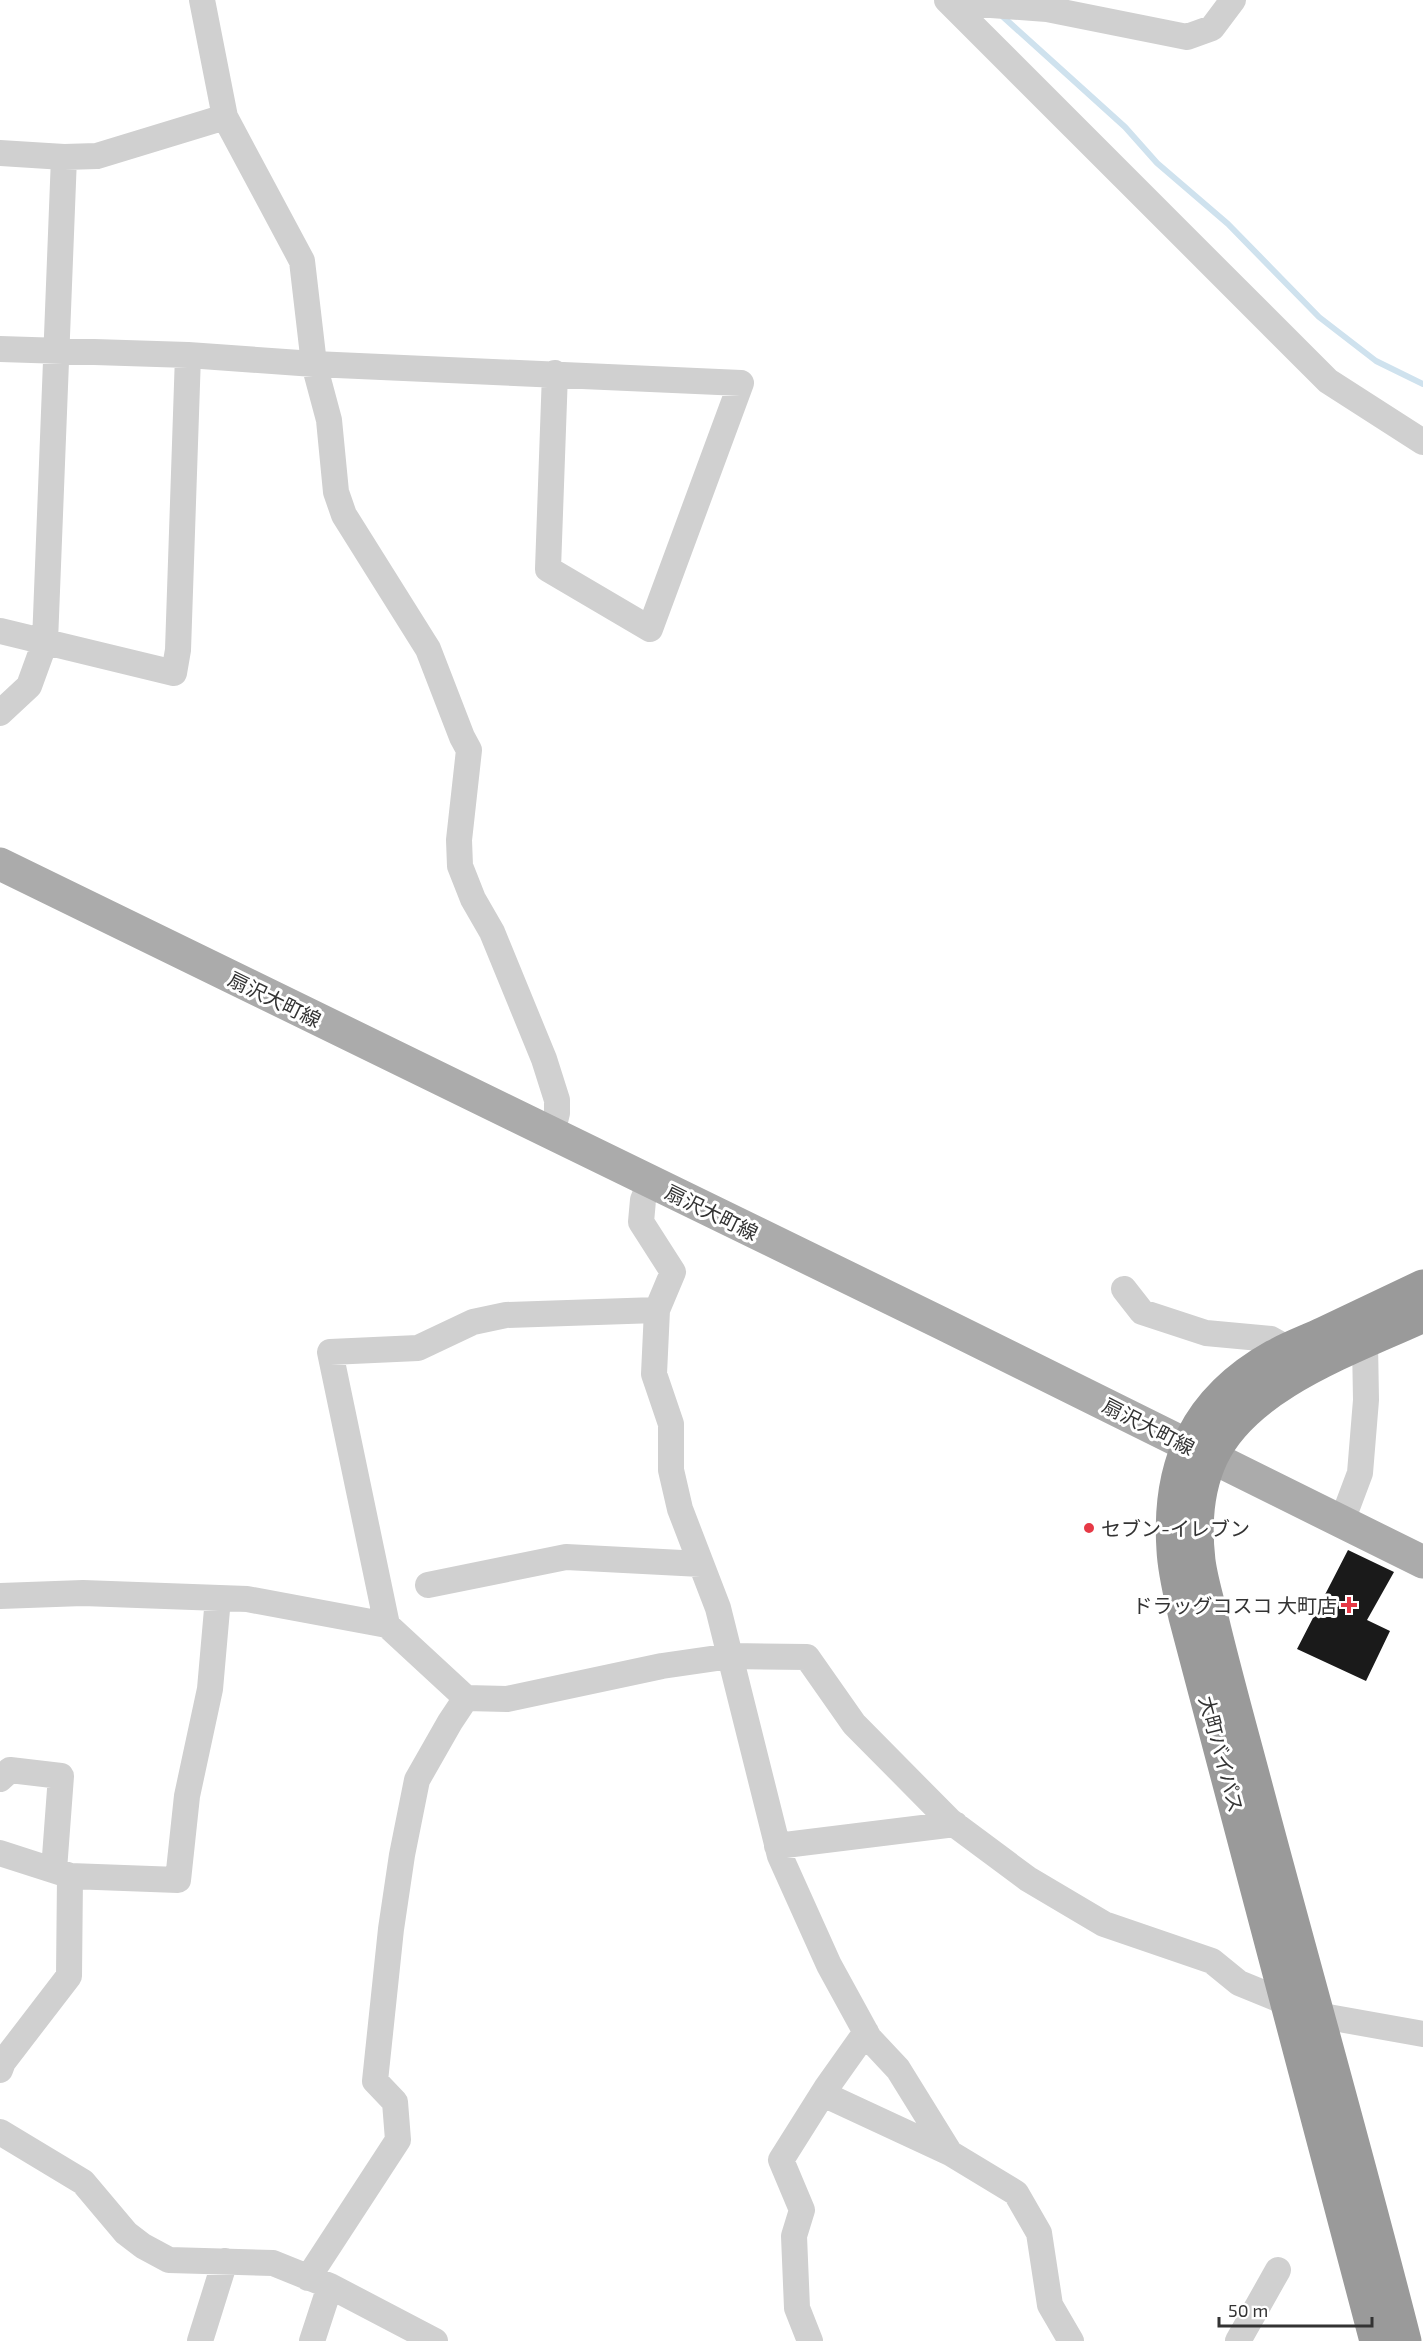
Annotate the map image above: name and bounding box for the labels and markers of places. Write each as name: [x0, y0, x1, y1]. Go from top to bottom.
place label: セブン-イレブン: [1101, 1516, 1250, 1540]
marker: セブン-イレブン: [1082, 1521, 1096, 1535]
place label: ドラッグコスコ 大町店: [1133, 1593, 1337, 1617]
marker: ドラッグコスコ 大町店: [1342, 1598, 1356, 1612]

